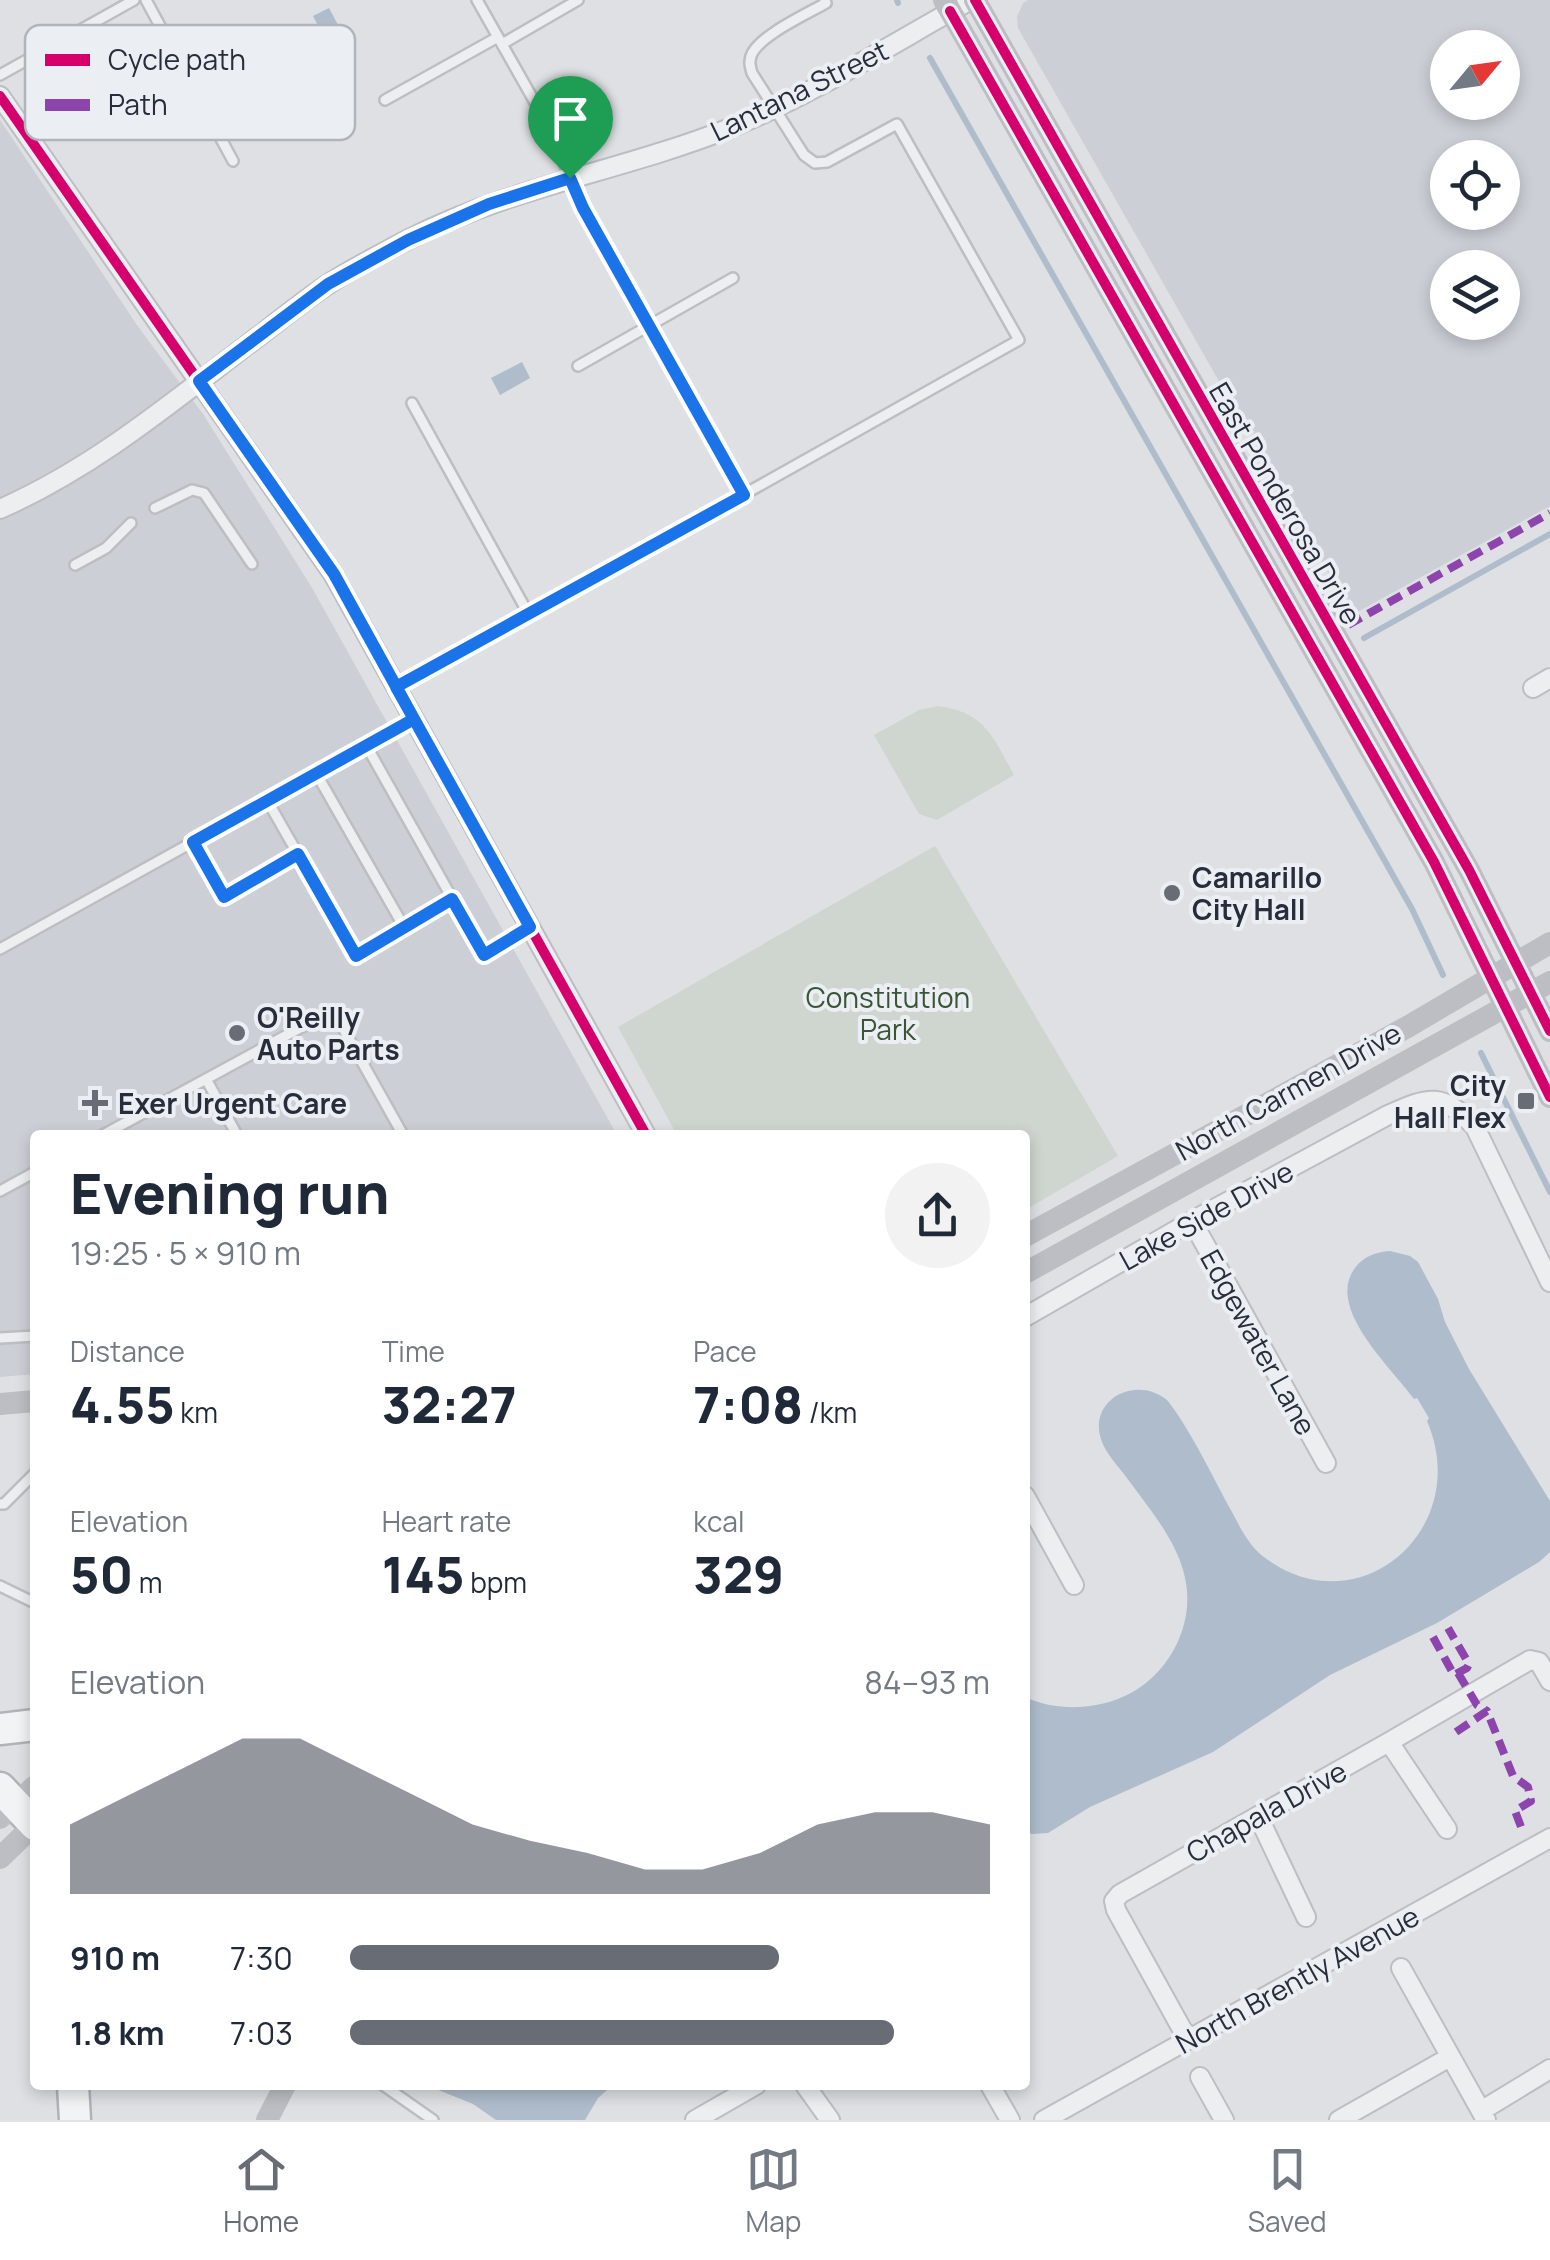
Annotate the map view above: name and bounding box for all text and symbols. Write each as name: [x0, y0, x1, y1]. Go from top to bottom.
legend: [25, 25, 355, 140]
north arrow: [1430, 30, 1520, 120]
map controls: [1430, 30, 1520, 340]
street label: Lantana Street: [704, 31, 894, 149]
text: Cycle path: [108, 40, 246, 78]
pin: [528, 76, 613, 179]
text: Path: [108, 85, 168, 123]
icon: arrive: [543, 91, 598, 146]
button: locate: [1430, 140, 1520, 230]
button: layers: [1430, 250, 1520, 340]
street label: East Ponderosa Drive: [1201, 375, 1371, 631]
place label: Camarillo City Hall: [1192, 858, 1322, 928]
marker: Camarillo City Hall: [1161, 882, 1183, 904]
park label: Constitution Park: [806, 978, 970, 1048]
place label: O'Reilly Auto Parts: [257, 998, 400, 1068]
street label: North Carmen Drive: [1168, 1013, 1408, 1169]
marker: O'Reilly Auto Parts: [226, 1022, 248, 1044]
place label: City Hall Flex: [1394, 1066, 1506, 1136]
place label: Exer Urgent Care: [118, 1084, 347, 1122]
marker: Exer Urgent Care: [82, 1090, 108, 1116]
marker: City Hall Flex: [1515, 1090, 1537, 1112]
street label: Lake Side Drive: [1112, 1152, 1300, 1278]
text: Evening run: [70, 1155, 389, 1231]
button: share: [885, 1163, 990, 1268]
text: 19:25 · 5 × 910 m: [70, 1231, 301, 1275]
street label: Edgewater Lane: [1192, 1242, 1326, 1442]
text: Distance: [70, 1332, 185, 1370]
text: Time: [382, 1332, 445, 1370]
text: Pace: [693, 1332, 757, 1370]
text: 4.55: [70, 1370, 175, 1438]
text: 32:27: [382, 1370, 517, 1438]
text: 7:08: [693, 1370, 803, 1438]
text: km: [175, 1393, 218, 1431]
text: /km: [803, 1393, 857, 1431]
text: Elevation: [70, 1502, 188, 1540]
text: Heart rate: [382, 1502, 511, 1540]
text: kcal: [693, 1502, 744, 1540]
text: 50: [70, 1540, 133, 1608]
text: 145: [382, 1540, 465, 1608]
text: 329: [693, 1540, 784, 1608]
text: m: [133, 1563, 163, 1601]
text: bpm: [465, 1563, 527, 1601]
text: Elevation: [70, 1660, 205, 1704]
text: 84–93 m: [864, 1660, 990, 1704]
street label: Chapala Drive: [1179, 1751, 1353, 1871]
street label: North Brently Avenue: [1168, 1896, 1426, 2062]
text: 910 m: [70, 1936, 160, 1980]
text: 7:30: [230, 1936, 293, 1980]
text: 1.8 km: [70, 2011, 164, 2055]
text: 7:03: [230, 2011, 293, 2055]
tab: Home: [223, 2142, 299, 2240]
tab: Map: [746, 2142, 801, 2240]
tab: Saved: [1248, 2142, 1327, 2240]

